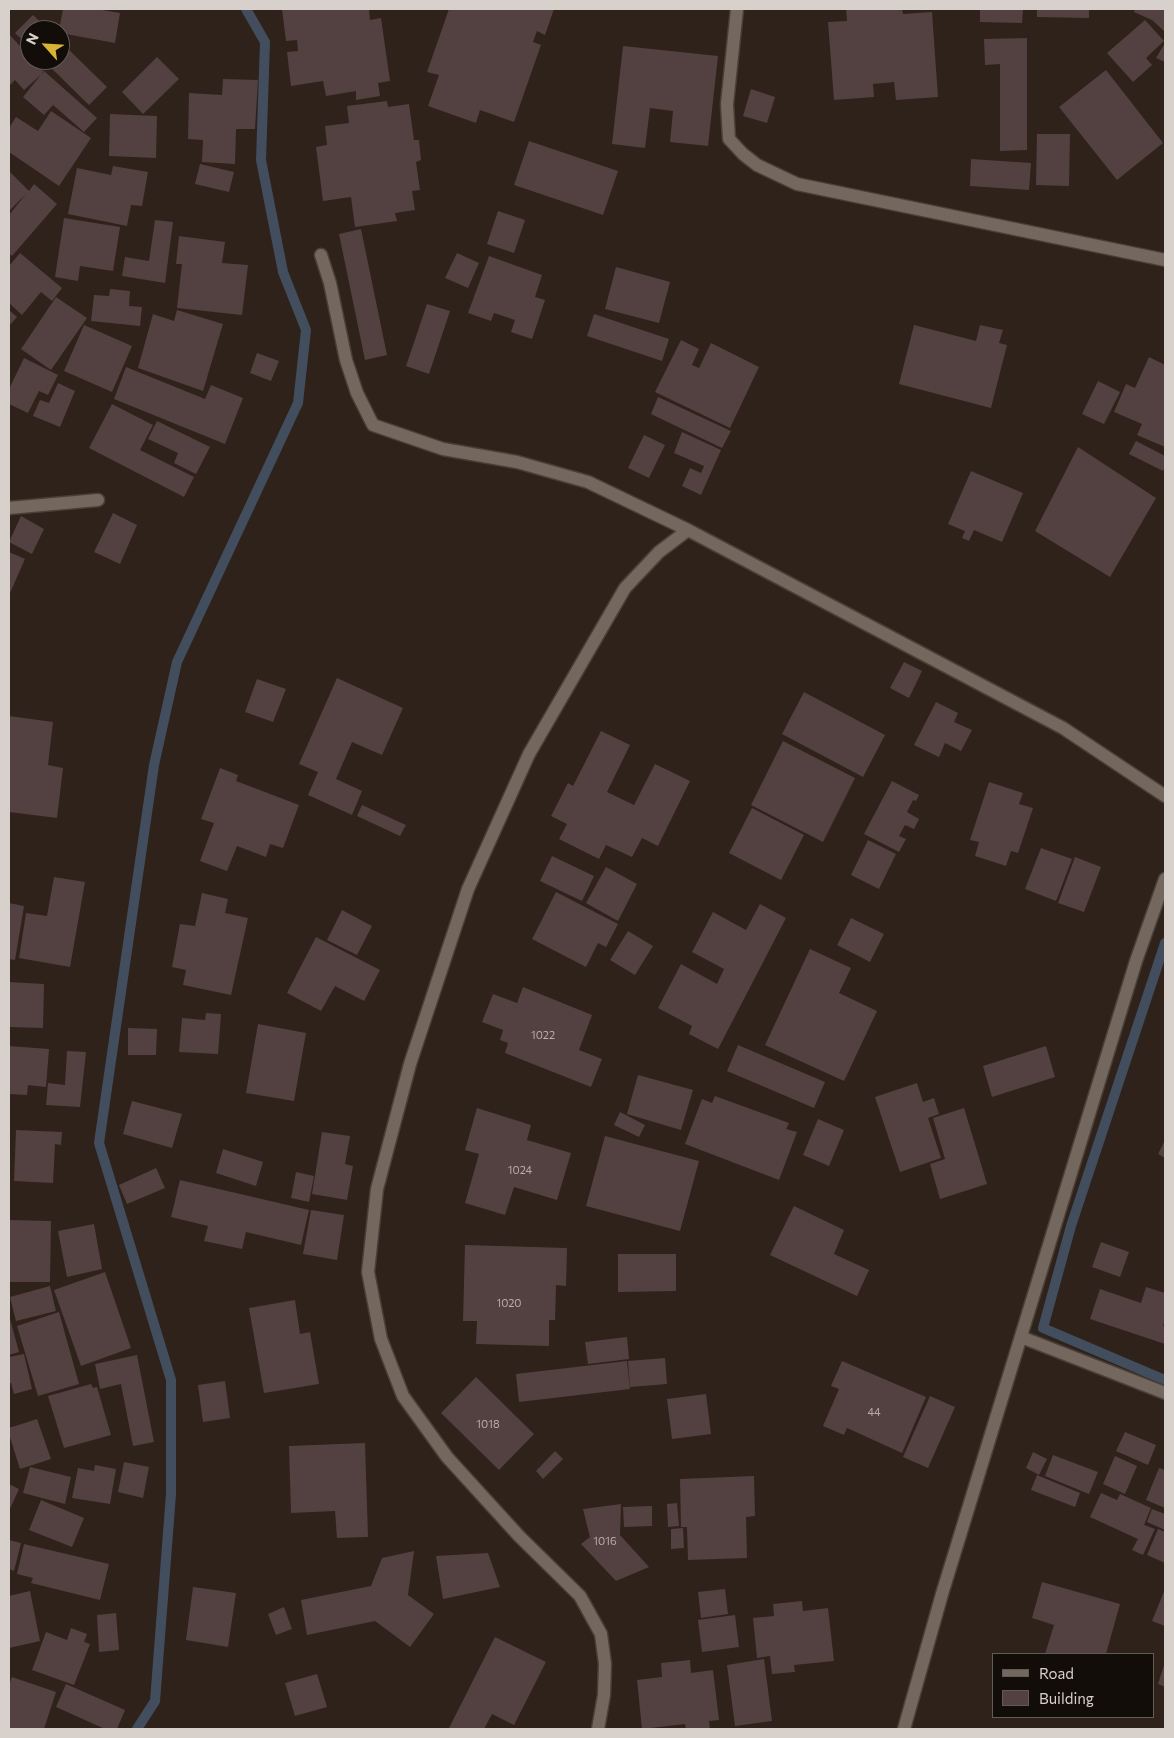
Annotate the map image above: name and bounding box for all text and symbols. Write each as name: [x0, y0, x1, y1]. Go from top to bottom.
north arrow: [20, 20, 70, 70]
text: N: [22, 30, 42, 47]
house number: 1022: [531, 1028, 555, 1042]
house number: 1024: [508, 1163, 532, 1177]
house number: 1020: [496, 1296, 522, 1310]
house number: 44: [867, 1405, 881, 1419]
house number: 1018: [476, 1417, 500, 1431]
house number: 1016: [593, 1534, 617, 1548]
legend: [992, 1653, 1154, 1718]
text: Road: [1039, 1664, 1074, 1682]
text: Building: [1039, 1689, 1094, 1707]

